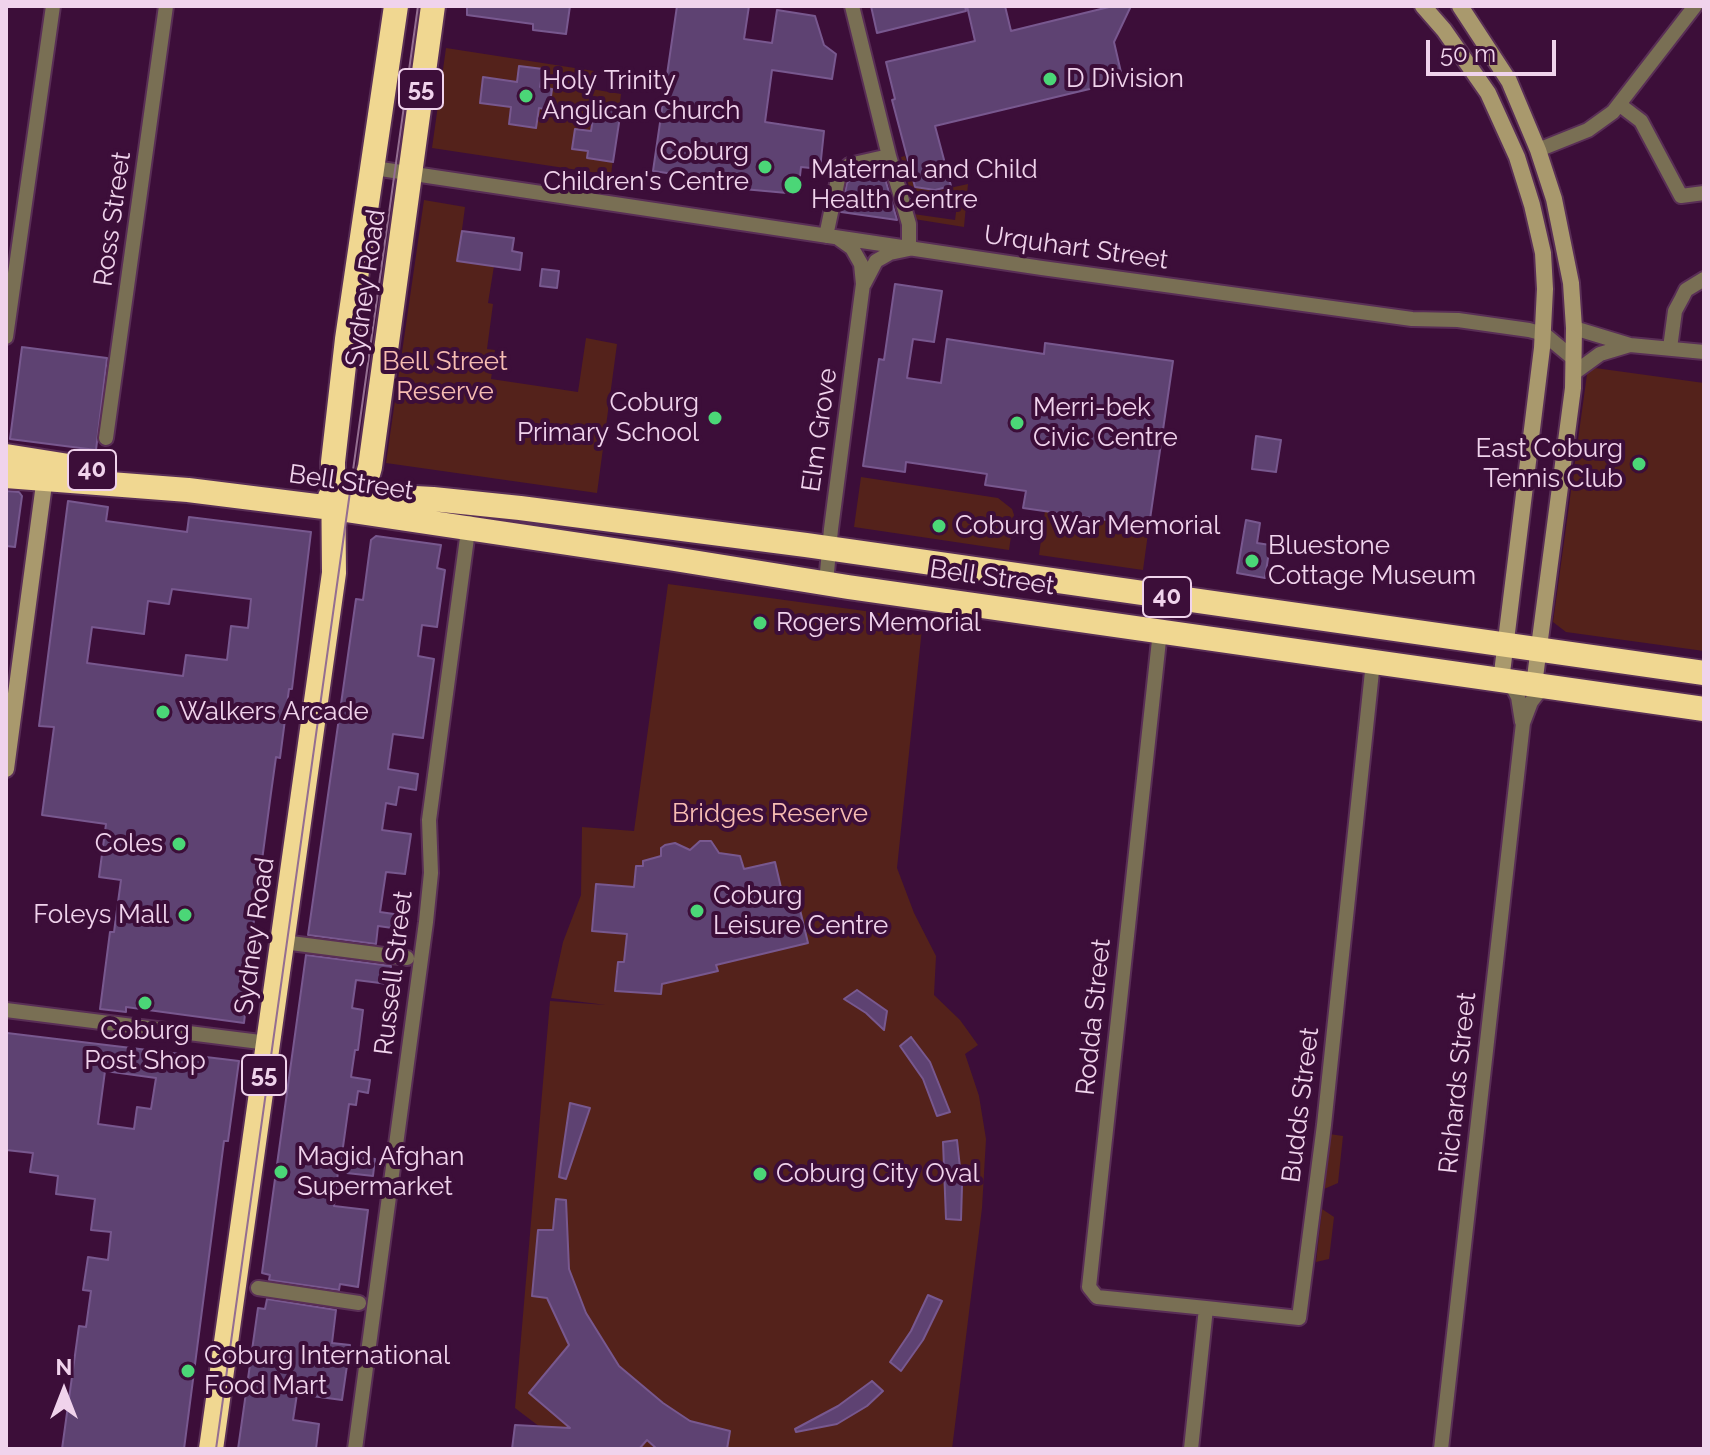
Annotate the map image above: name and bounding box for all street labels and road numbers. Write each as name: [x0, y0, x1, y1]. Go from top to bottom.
road number: 55: [399, 69, 443, 109]
street label: Ross Street: [88, 150, 138, 288]
street label: Sydney Road: [340, 207, 392, 369]
street label: Urquhart Street: [982, 220, 1170, 276]
street label: Elm Grove: [796, 366, 844, 494]
road number: 40: [68, 450, 116, 490]
street label: Bell Street: [287, 459, 415, 507]
street label: Bell Street: [928, 554, 1056, 602]
road number: 40: [1143, 577, 1191, 617]
street label: Sydney Road: [229, 855, 281, 1017]
street label: Russell Street: [368, 889, 420, 1057]
street label: Rodda Street: [1070, 937, 1118, 1097]
street label: Richards Street: [1433, 991, 1483, 1175]
street label: Budds Street: [1276, 1025, 1326, 1185]
road number: 55: [242, 1055, 286, 1095]

